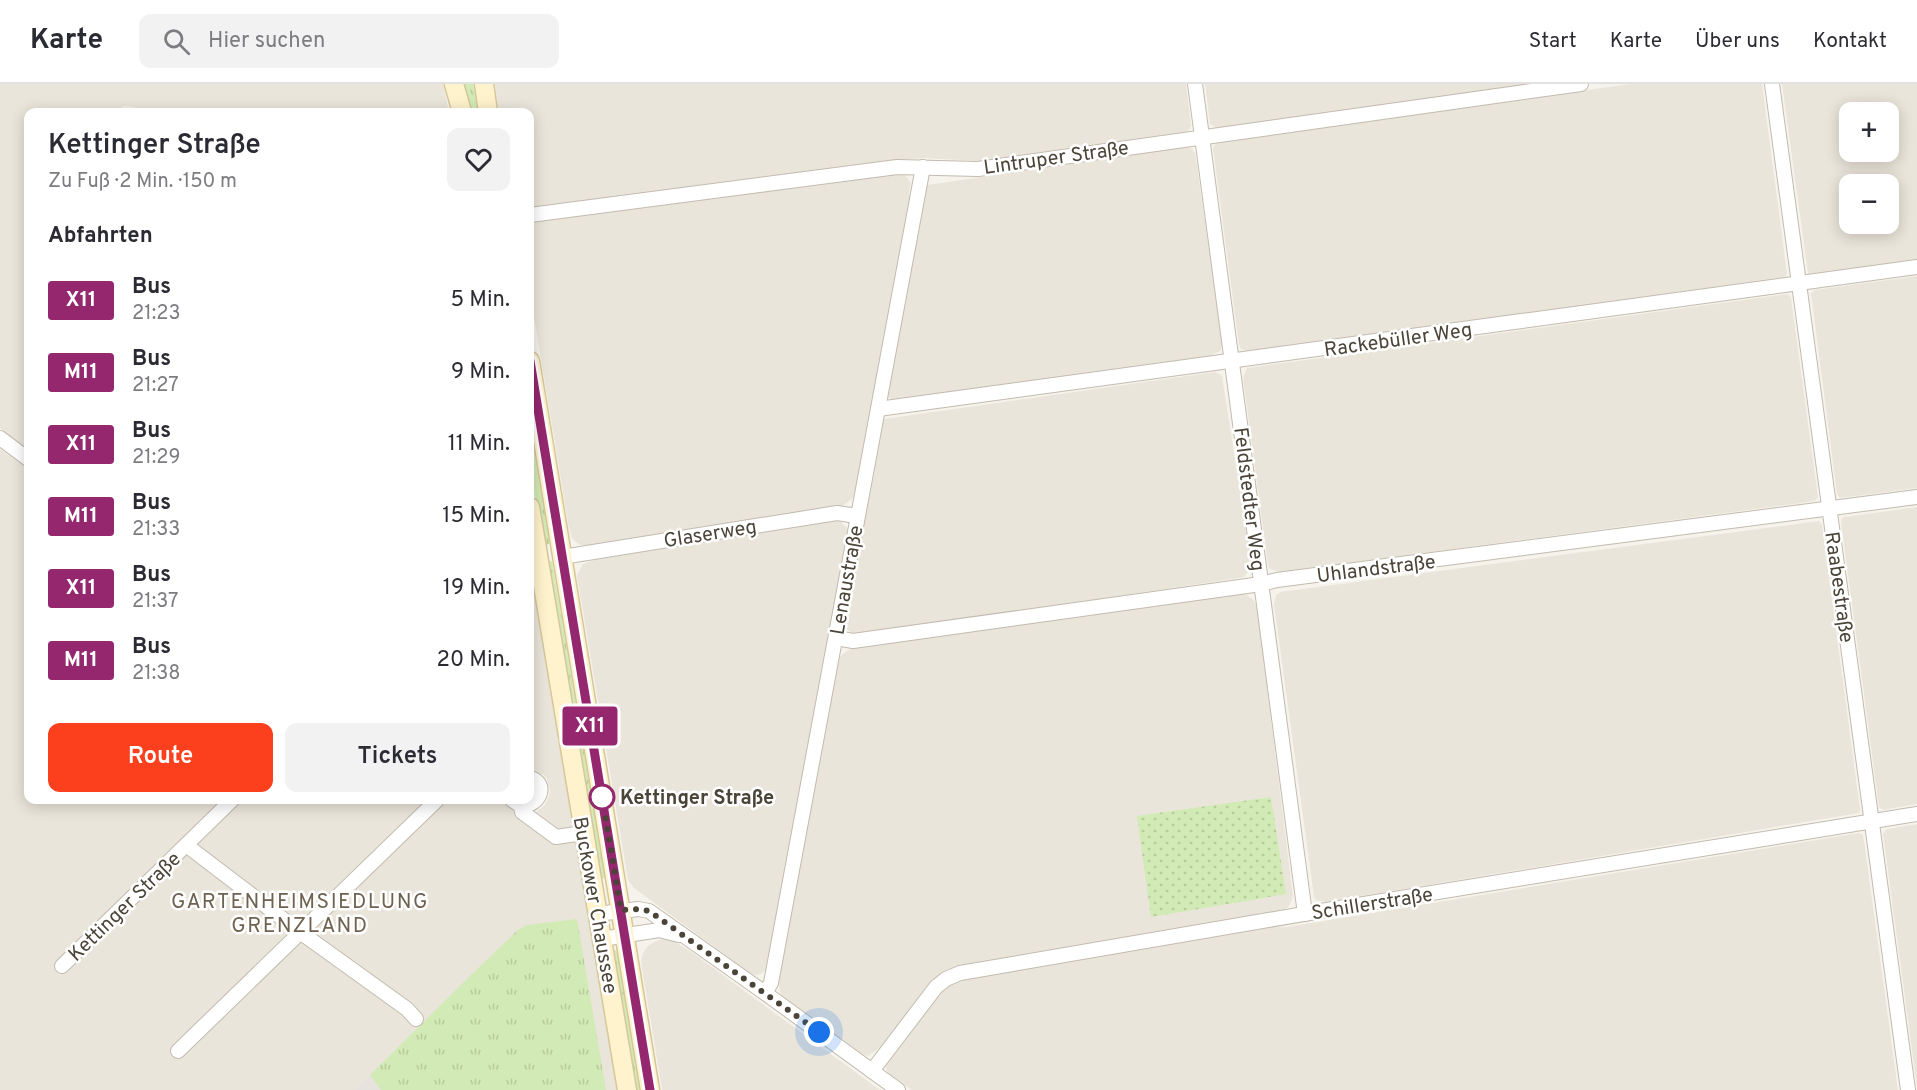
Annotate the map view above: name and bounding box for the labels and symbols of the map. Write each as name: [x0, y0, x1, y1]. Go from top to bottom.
street label: Lintruper Straße: [982, 136, 1131, 182]
street label: Rackebüller Weg: [1322, 318, 1474, 364]
street label: Feldstedter Weg: [1226, 426, 1270, 573]
street label: Glaserweg: [662, 515, 759, 555]
street label: Lenaustraße: [826, 523, 870, 637]
street label: Raabestraße: [1817, 530, 1859, 645]
street label: Uhlandstraße: [1315, 550, 1437, 590]
line badge: X11: [556, 706, 624, 746]
marker: Kettinger Straße: [589, 784, 615, 810]
place label: Kettinger Straße: [620, 786, 774, 812]
street label: Buckower Chaussee: [566, 815, 622, 996]
street label: Kettinger Straße: [63, 847, 187, 968]
street label: Schillerstraße: [1310, 883, 1435, 927]
district label: GARTENHEIMSIEDLUNG GRENZLAND: [171, 889, 429, 940]
your location: [804, 1017, 834, 1047]

